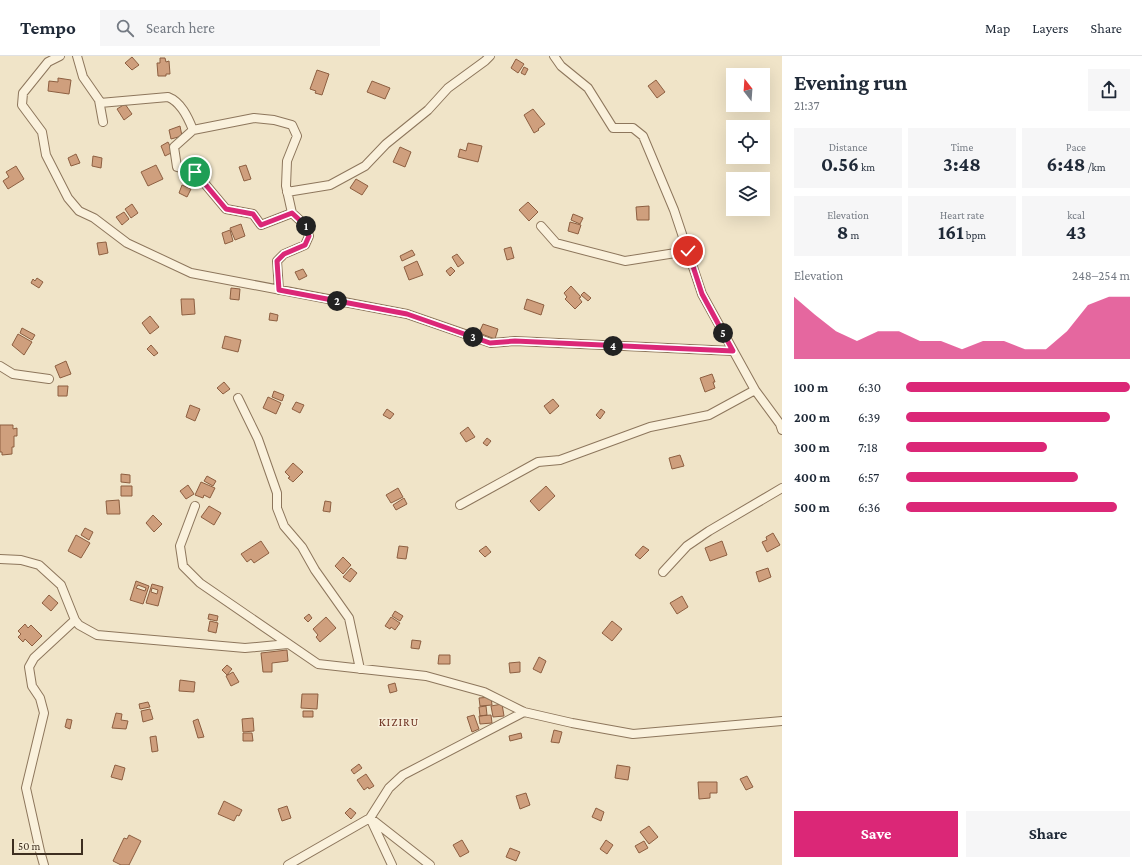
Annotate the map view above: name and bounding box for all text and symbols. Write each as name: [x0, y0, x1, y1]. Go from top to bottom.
search box: [100, 10, 380, 46]
text: Tempo: [20, 17, 76, 38]
icon: search: [114, 17, 136, 39]
text: Search here: [146, 20, 215, 36]
text: Map: [985, 20, 1010, 36]
text: Layers: [1032, 20, 1069, 36]
text: Share: [1091, 20, 1122, 36]
north arrow: [726, 68, 770, 112]
map controls: [726, 68, 770, 216]
button: share: [1088, 69, 1130, 111]
text: Evening run: [794, 70, 907, 95]
text: 21:37: [794, 98, 820, 113]
button: locate: [726, 120, 770, 164]
text: Distance: [829, 141, 867, 153]
text: Time: [951, 141, 973, 153]
text: Pace: [1066, 141, 1086, 153]
text: 0.56: [821, 153, 859, 175]
text: 3:48: [943, 153, 981, 175]
text: 6:48: [1047, 153, 1085, 175]
pin: [178, 155, 212, 189]
icon: arrive: [184, 161, 206, 183]
text: km: [859, 161, 875, 173]
text: /km: [1085, 161, 1106, 173]
button: layers: [726, 172, 770, 216]
text: Elevation: [827, 209, 869, 221]
text: Heart rate: [940, 209, 984, 221]
text: kcal: [1067, 209, 1085, 221]
pin: 1: [296, 216, 316, 236]
text: 1: [304, 220, 308, 232]
text: 8: [837, 221, 848, 243]
text: 161: [938, 221, 964, 243]
text: 43: [1066, 221, 1086, 243]
text: m: [848, 229, 859, 241]
text: bpm: [964, 229, 986, 241]
pin: [671, 234, 705, 268]
icon: check: [677, 240, 699, 262]
text: Elevation: [794, 268, 843, 283]
text: 248–254 m: [1072, 268, 1130, 283]
pin: 2: [327, 291, 347, 311]
text: 2: [334, 295, 340, 307]
pin: 5: [713, 323, 733, 343]
pin: 3: [463, 327, 483, 347]
text: 5: [720, 327, 726, 339]
text: 3: [470, 331, 476, 343]
pin: 4: [603, 336, 623, 356]
text: 4: [610, 340, 616, 352]
text: 100 m: [794, 380, 828, 395]
text: 6:30: [858, 380, 881, 395]
text: 200 m: [794, 410, 830, 425]
text: 6:39: [858, 410, 880, 425]
text: 300 m: [794, 440, 830, 455]
text: 7:18: [858, 440, 878, 455]
text: 400 m: [794, 470, 830, 485]
text: 6:57: [858, 470, 879, 485]
text: 500 m: [794, 500, 830, 515]
text: 6:36: [858, 500, 880, 515]
district label: KIZIRU: [379, 715, 419, 729]
button: Save: [794, 811, 958, 857]
button: Share: [966, 811, 1130, 857]
scale bar: [12, 837, 83, 856]
text: 50 m: [18, 840, 40, 852]

